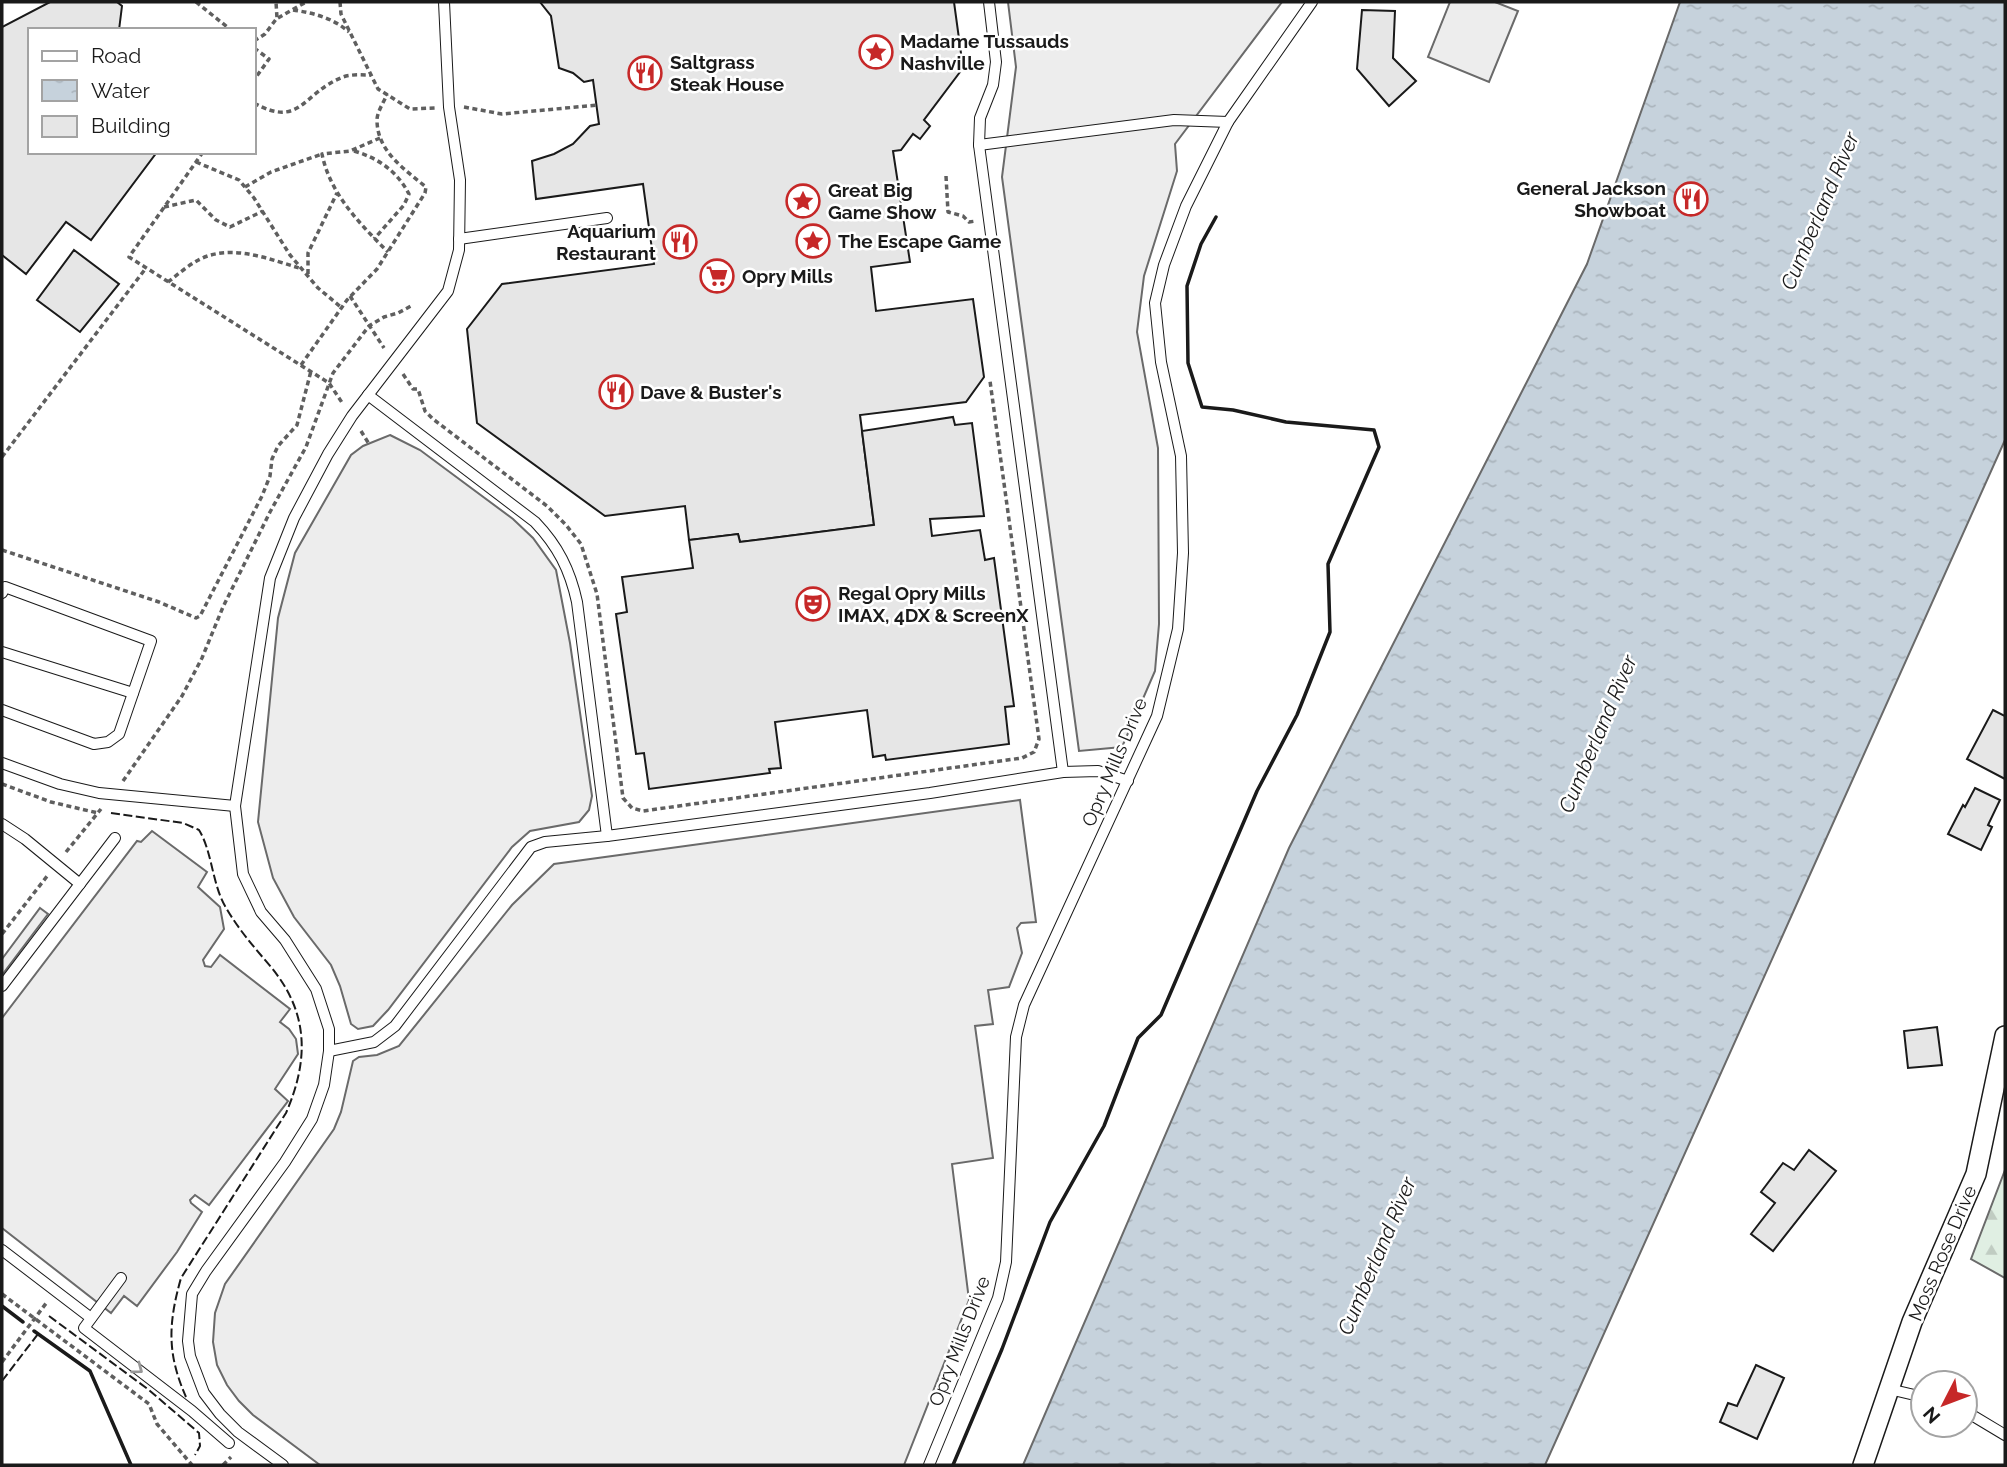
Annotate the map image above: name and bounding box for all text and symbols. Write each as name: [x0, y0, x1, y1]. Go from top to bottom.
legend: [28, 28, 256, 154]
place label: Madame Tussauds Nashville: [900, 30, 1069, 74]
place icon: Madame Tussauds Nashville: [857, 33, 895, 71]
text: Road: [91, 43, 141, 68]
place label: Saltgrass Steak House: [670, 51, 784, 95]
restaurant icon: Saltgrass Steak House: [626, 54, 664, 92]
text: Water: [91, 78, 150, 103]
text: Building: [91, 113, 171, 138]
water label: Cumberland River: [1775, 128, 1864, 293]
place label: General Jackson Showboat: [1517, 177, 1667, 221]
place label: Great Big Game Show: [828, 179, 937, 223]
restaurant icon: General Jackson Showboat: [1672, 180, 1710, 218]
place icon: Great Big Game Show: [784, 182, 822, 220]
place label: Aquarium Restaurant: [556, 220, 657, 264]
place icon: The Escape Game: [794, 222, 832, 260]
restaurant icon: Aquarium Restaurant: [661, 223, 699, 261]
place label: The Escape Game: [838, 230, 1001, 252]
supermarket icon: Opry Mills: [698, 257, 736, 295]
place label: Opry Mills: [742, 265, 833, 287]
restaurant icon: Dave & Buster's: [597, 373, 635, 411]
place label: Dave & Buster's: [640, 381, 782, 403]
place label: Regal Opry Mills IMAX, 4DX & ScreenX: [838, 582, 1029, 626]
theatre icon: Regal Opry Mills IMAX, 4DX & ScreenX: [794, 585, 832, 623]
water label: Cumberland River: [1553, 651, 1642, 816]
street label: Opry Mills Drive: [1077, 694, 1151, 830]
water label: Cumberland River: [1332, 1173, 1421, 1338]
street label: Moss Rose Drive: [1904, 1182, 1980, 1324]
street label: Opry Mills Drive: [924, 1273, 994, 1409]
one-way arrow: [130, 1361, 143, 1374]
north arrow: [1909, 1369, 1979, 1439]
text: N: [1918, 1403, 1944, 1428]

